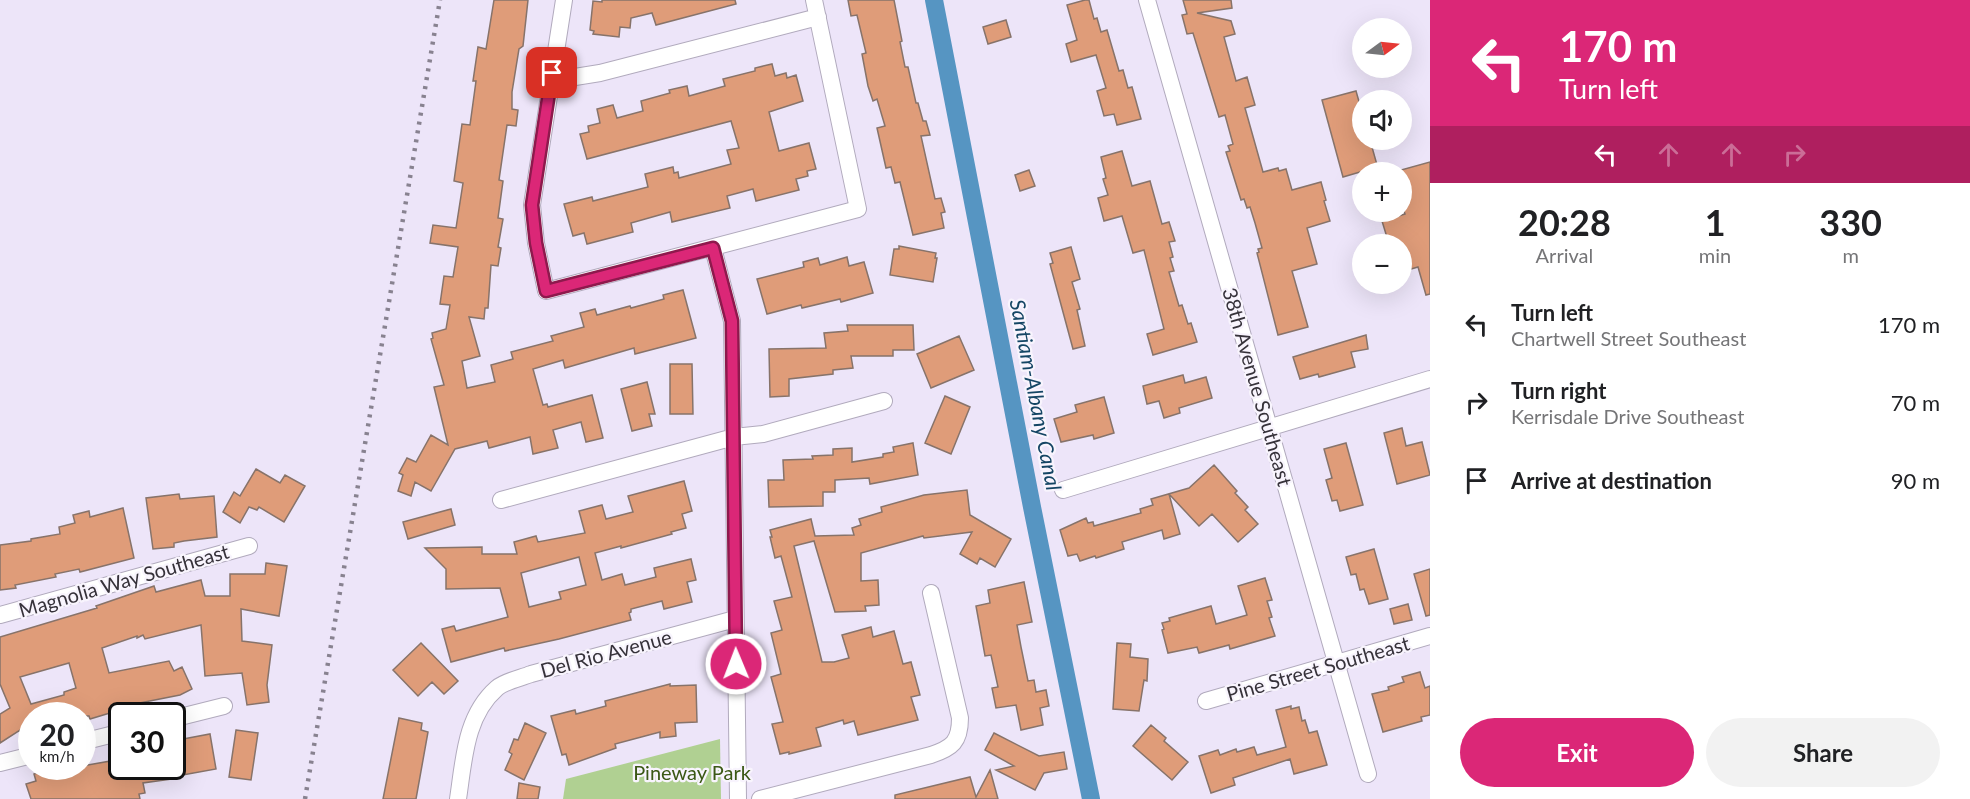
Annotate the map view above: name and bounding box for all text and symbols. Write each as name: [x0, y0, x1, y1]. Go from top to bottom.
north arrow: [1352, 18, 1412, 78]
map controls: [1352, 18, 1412, 294]
text: 170 m: [1559, 21, 1677, 71]
icon: left: [1460, 24, 1538, 102]
pin: [526, 47, 577, 98]
icon: arrive: [535, 56, 568, 89]
text: Turn left: [1559, 72, 1658, 105]
button: sound: [1352, 90, 1412, 150]
icon: left: [1589, 138, 1622, 171]
icon: ahead: [1652, 138, 1685, 171]
icon: ahead: [1715, 138, 1748, 171]
icon: right: [1778, 138, 1811, 171]
button: +: [1352, 162, 1412, 222]
text: 20:28: [1518, 200, 1611, 244]
text: 1: [1705, 200, 1726, 244]
text: 330: [1819, 200, 1882, 244]
button: −: [1352, 234, 1412, 294]
text: Arrival: [1536, 243, 1593, 267]
text: min: [1699, 243, 1731, 267]
text: m: [1842, 243, 1859, 267]
street label: 38th Avenue Southeast: [1218, 285, 1298, 489]
water label: Santiam-Albany Canal: [1006, 297, 1067, 493]
text: Turn left: [1511, 299, 1593, 326]
icon: left: [1460, 308, 1493, 341]
text: 170 m: [1878, 311, 1940, 338]
text: Chartwell Street Southeast: [1511, 326, 1746, 350]
text: Turn right: [1511, 377, 1606, 404]
icon: right: [1460, 386, 1493, 419]
text: 70 m: [1891, 389, 1940, 416]
text: Kerrisdale Drive Southeast: [1511, 404, 1744, 428]
icon: arrive: [1460, 464, 1493, 497]
text: Arrive at destination: [1511, 467, 1712, 494]
text: 90 m: [1891, 467, 1940, 494]
street label: Magnolia Way Southeast: [16, 539, 232, 622]
street label: Del Rio Avenue: [538, 624, 674, 682]
street label: Pine Street Southeast: [1223, 630, 1412, 706]
position arrow: [704, 632, 768, 696]
speed limit sign: 30: [108, 702, 186, 780]
text: 20: [40, 716, 74, 752]
button: Exit: [1460, 718, 1694, 787]
button: Share: [1706, 718, 1940, 787]
text: km/h: [39, 747, 75, 765]
park label: Pineway Park: [633, 760, 752, 784]

